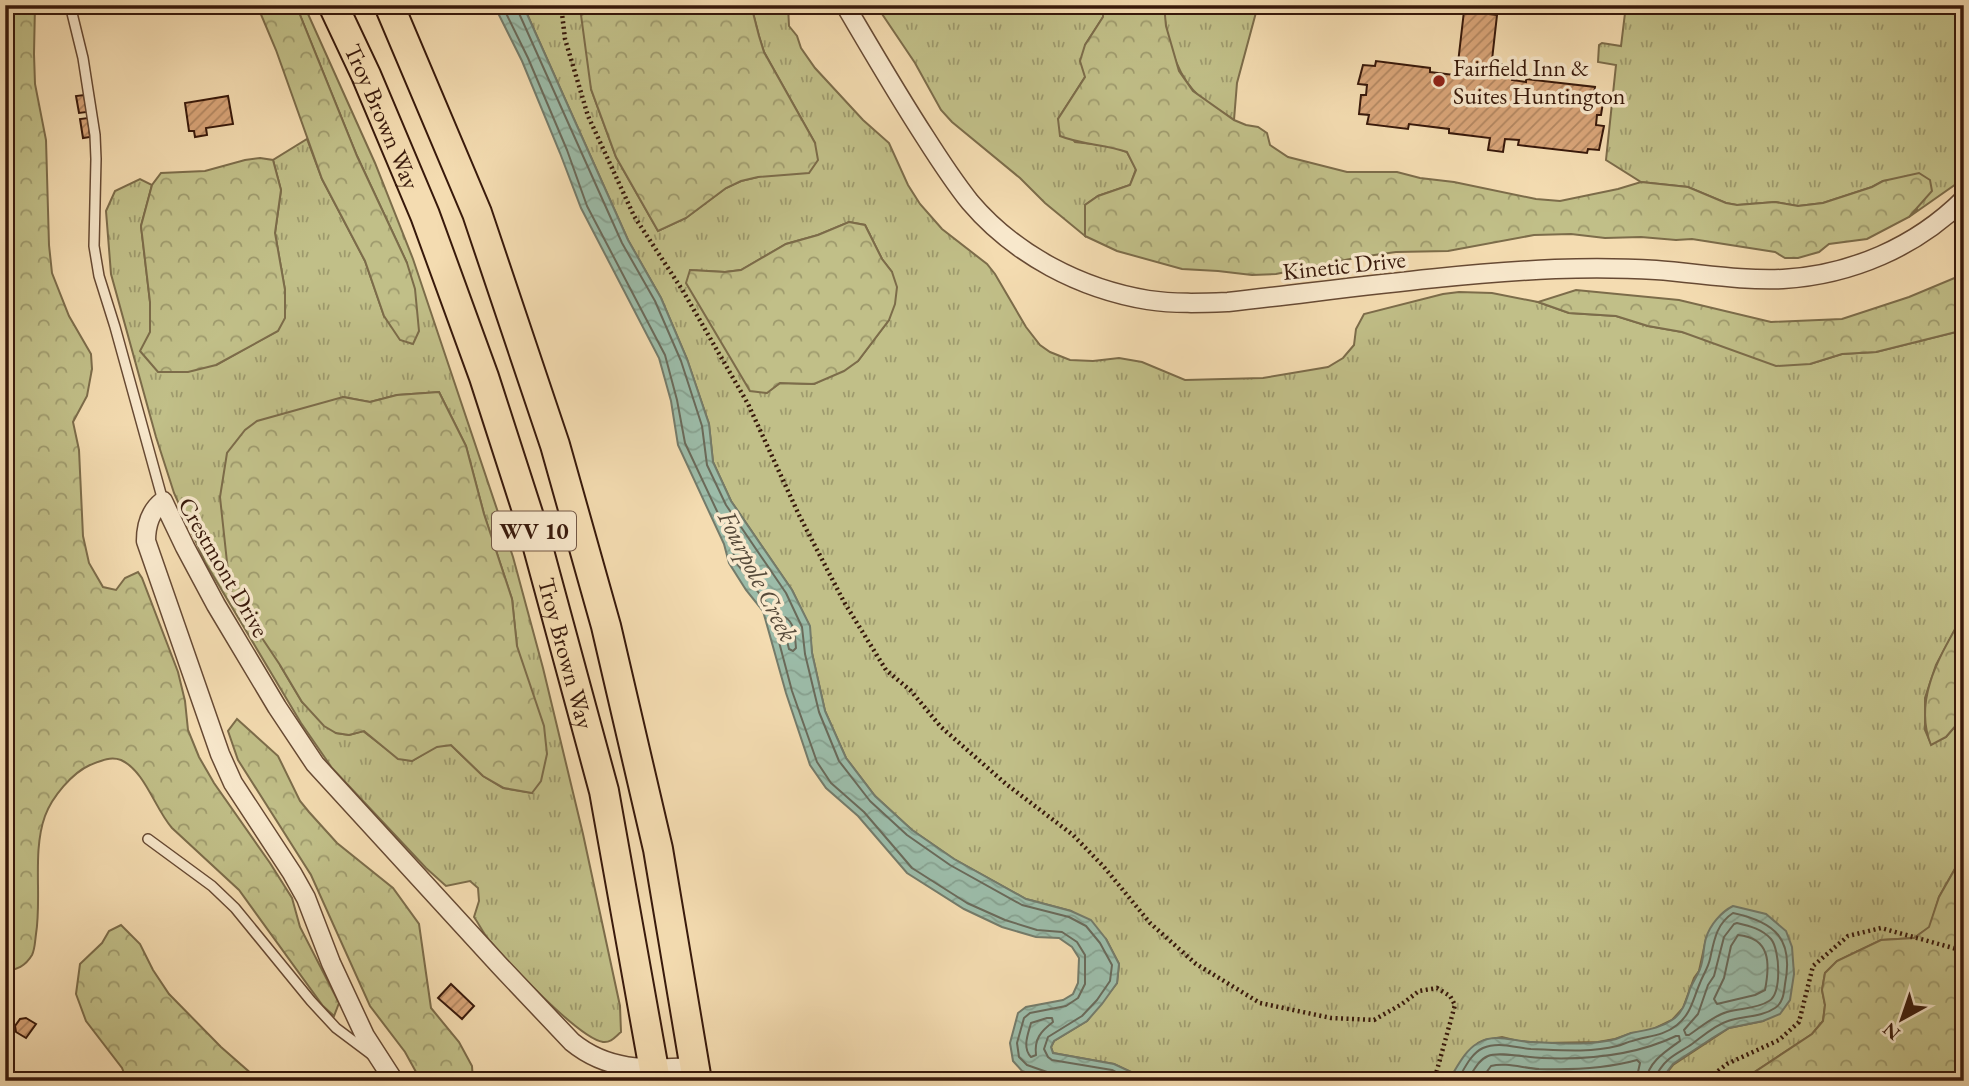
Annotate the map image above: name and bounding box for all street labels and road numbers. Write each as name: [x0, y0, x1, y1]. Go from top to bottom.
street label: Troy Brown Way: [338, 38, 428, 194]
street label: Kinetic Drive: [1281, 243, 1407, 287]
street label: Crestmont Drive: [171, 491, 277, 643]
road number: WV 10: [492, 512, 576, 551]
street label: Troy Brown Way: [531, 574, 602, 733]

